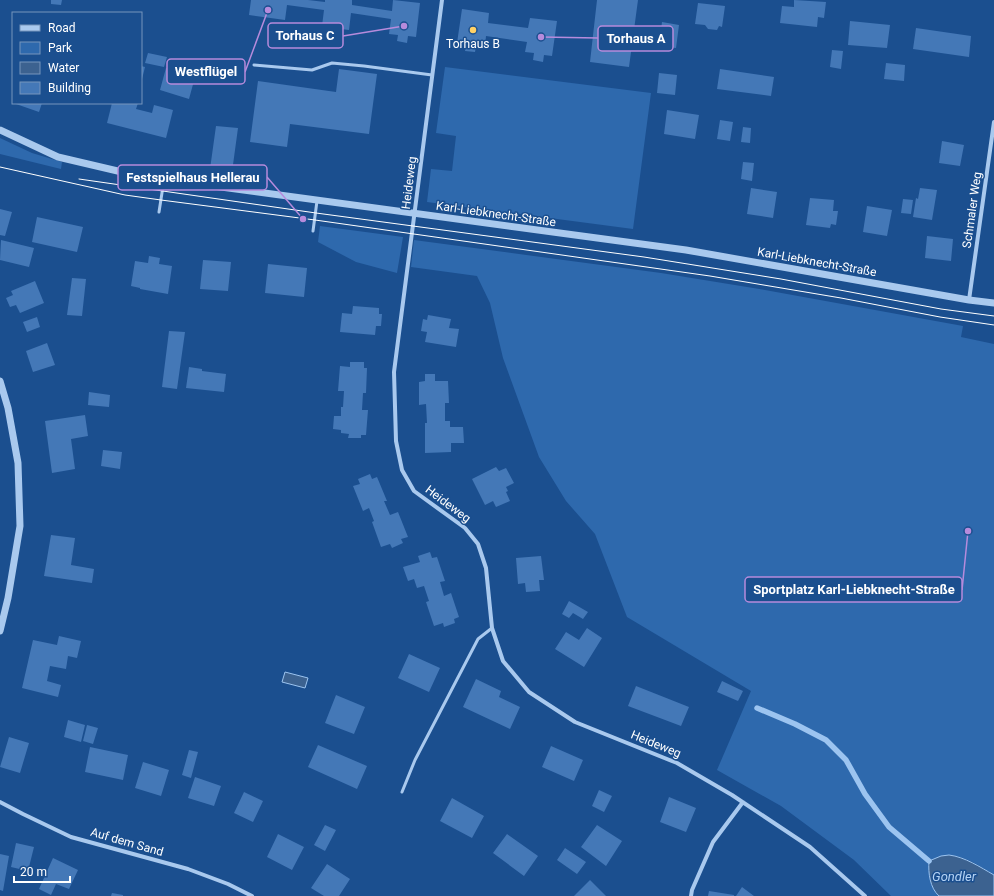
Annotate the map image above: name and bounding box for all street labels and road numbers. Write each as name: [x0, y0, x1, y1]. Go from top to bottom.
street label: Heideweg: [399, 156, 419, 210]
street label: Schmaler Weg: [960, 171, 984, 249]
street label: Karl-Liebknecht-Straße: [435, 199, 557, 229]
street label: Karl-Liebknecht-Straße: [756, 245, 878, 279]
street label: Heideweg: [423, 482, 473, 526]
street label: Heideweg: [629, 728, 683, 760]
street label: Auf dem Sand: [89, 825, 165, 859]

